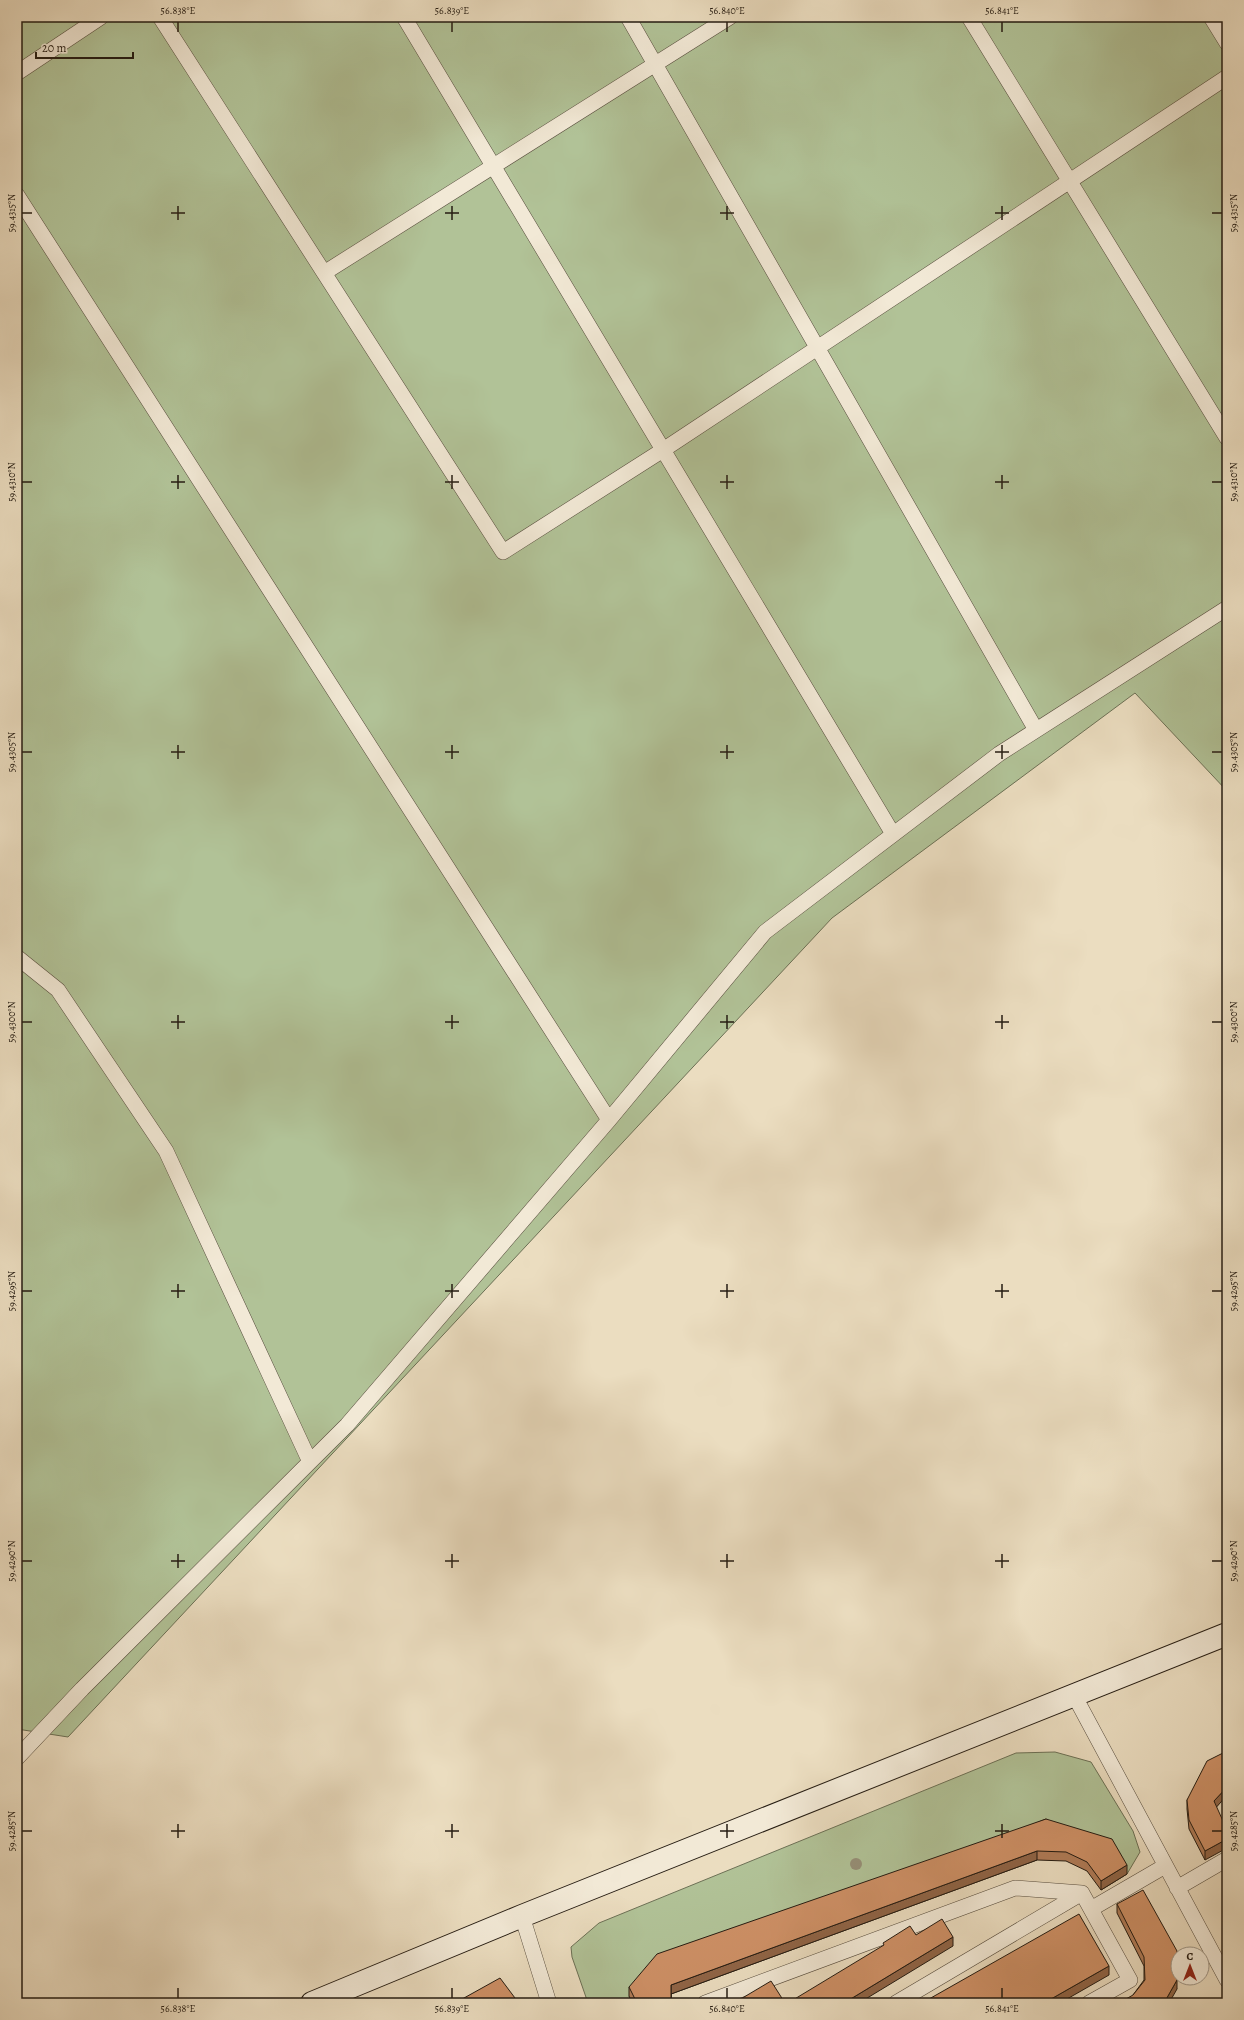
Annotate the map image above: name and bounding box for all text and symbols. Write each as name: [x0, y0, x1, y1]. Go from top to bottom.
text: 56.838°E: [161, 4, 195, 17]
text: 56.839°E: [435, 4, 469, 17]
text: 56.840°E: [709, 4, 745, 17]
text: 56.841°E: [985, 4, 1019, 17]
scale bar: [36, 34, 133, 60]
text: 20 m: [42, 40, 66, 56]
text: 59.4315°N: [5, 194, 18, 232]
text: 59.4315°N: [1227, 194, 1240, 232]
text: 59.4310°N: [5, 462, 18, 502]
text: 59.4310°N: [1227, 462, 1240, 502]
text: 59.4305°N: [5, 732, 18, 772]
text: 59.4305°N: [1227, 732, 1240, 772]
text: 59.4300°N: [5, 1001, 18, 1043]
text: 59.4300°N: [1227, 1001, 1240, 1043]
text: 59.4295°N: [5, 1271, 18, 1311]
text: 59.4295°N: [1227, 1271, 1240, 1311]
text: 59.4290°N: [5, 1540, 18, 1582]
text: 59.4290°N: [1227, 1540, 1240, 1582]
text: 59.4285°N: [5, 1811, 18, 1851]
text: 59.4285°N: [1227, 1811, 1240, 1851]
north arrow: [1170, 1946, 1210, 1986]
text: С: [1187, 1949, 1194, 1964]
text: 56.838°E: [161, 2002, 195, 2015]
text: 56.839°E: [435, 2002, 469, 2015]
text: 56.840°E: [709, 2002, 745, 2015]
text: 56.841°E: [985, 2002, 1019, 2015]

